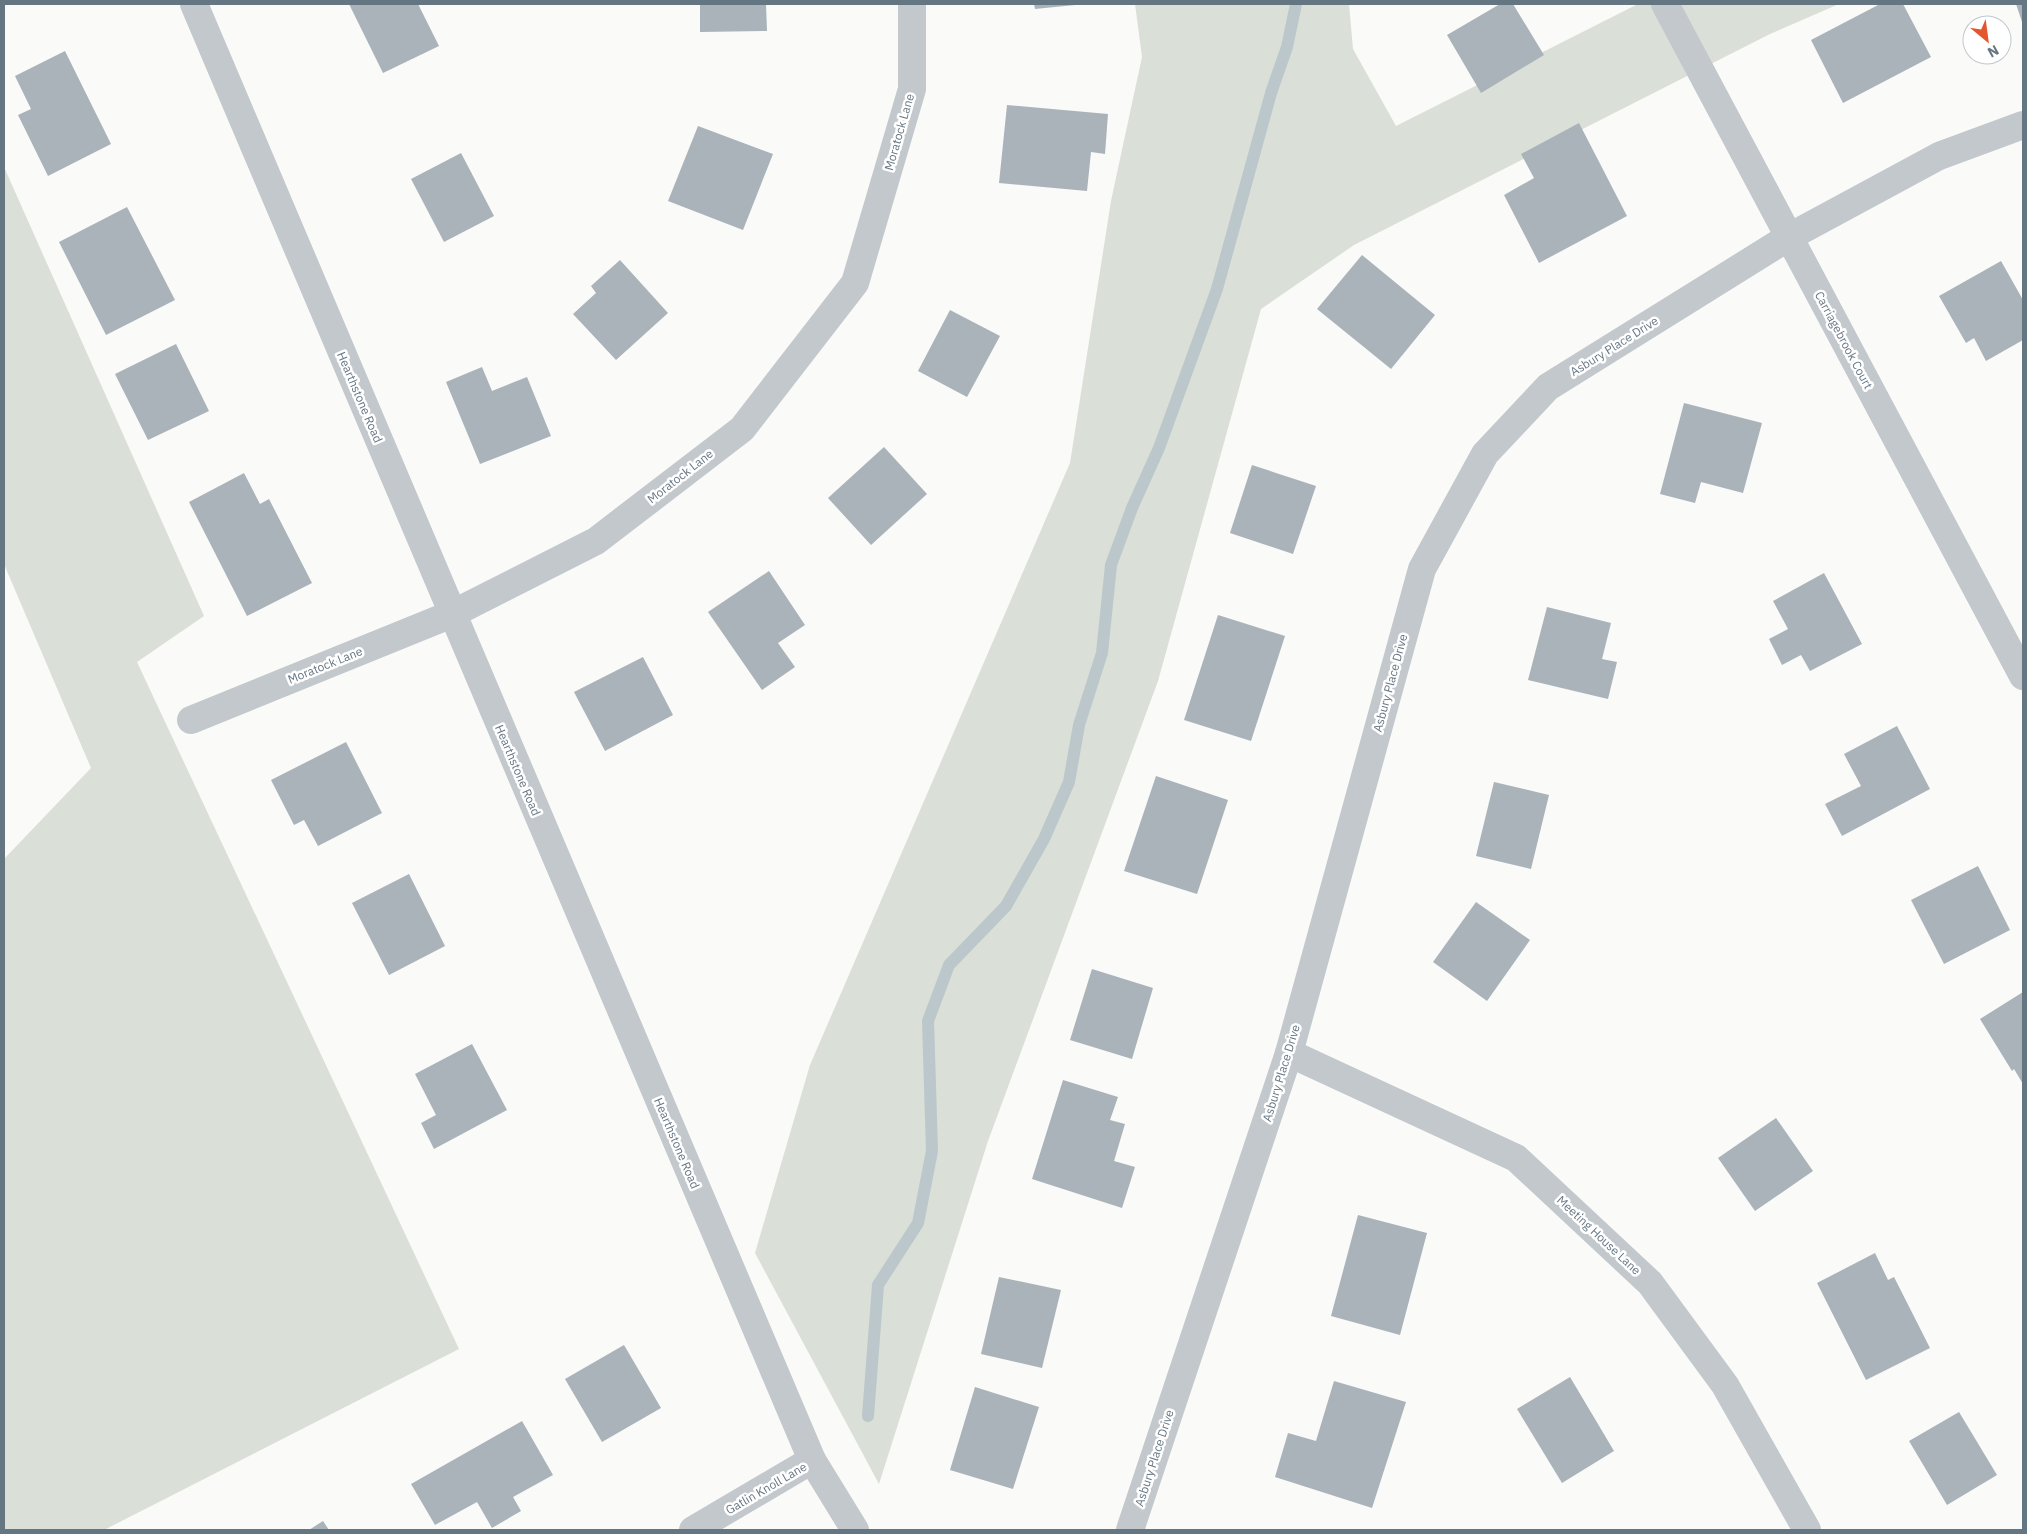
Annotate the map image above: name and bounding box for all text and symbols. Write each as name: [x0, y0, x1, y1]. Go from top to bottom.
north arrow: [1962, 15, 2012, 65]
text: N: [1985, 41, 2002, 62]
street label: Moratock Lane: [881, 92, 917, 172]
street label: Carriagebrook Court: [1812, 289, 1876, 391]
street label: Asbury Place Drive: [1567, 313, 1661, 379]
street label: Hearthstone Road: [334, 349, 386, 445]
street label: Moratock Lane: [644, 445, 716, 506]
street label: Asbury Place Drive: [1370, 632, 1410, 734]
street label: Moratock Lane: [286, 643, 365, 687]
street label: Hearthstone Road: [492, 722, 544, 818]
street label: Asbury Place Drive: [1259, 1022, 1303, 1123]
street label: Hearthstone Road: [651, 1095, 703, 1191]
street label: Meeting House Lane: [1554, 1192, 1644, 1278]
street label: Asbury Place Drive: [1131, 1407, 1177, 1508]
street label: Gatlin Knoll Lane: [723, 1459, 810, 1517]

